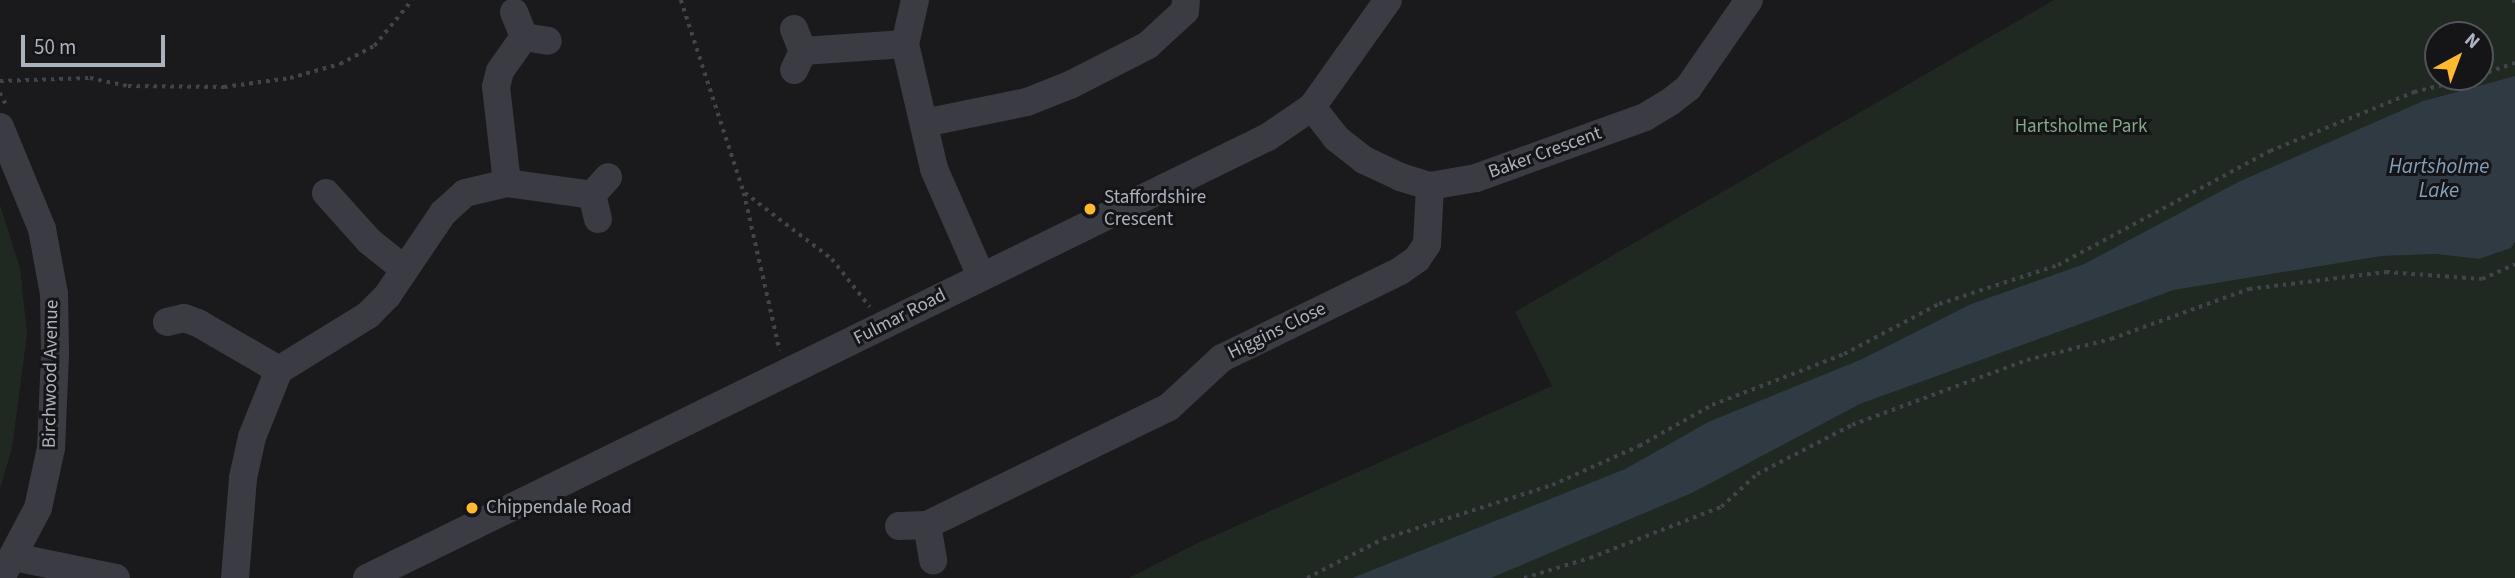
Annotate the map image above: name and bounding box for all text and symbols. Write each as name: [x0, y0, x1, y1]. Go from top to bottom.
scale bar: [24, 21, 168, 65]
north arrow: [2424, 21, 2494, 91]
text: N: [2458, 27, 2485, 56]
text: 50 m: [34, 32, 76, 62]
park label: Hartsholme Park: [2015, 116, 2147, 138]
street label: Baker Crescent: [1485, 122, 1605, 184]
water label: Hartsholme Lake: [2389, 153, 2489, 203]
place label: Staffordshire Crescent: [1104, 187, 1206, 231]
marker: Staffordshire Crescent: [1082, 201, 1098, 217]
street label: Fulmar Road: [850, 284, 950, 350]
street label: Higgins Close: [1224, 297, 1330, 365]
street label: Birchwood Avenue: [38, 300, 64, 448]
place label: Chippendale Road: [486, 497, 632, 519]
marker: Chippendale Road: [464, 500, 480, 516]

